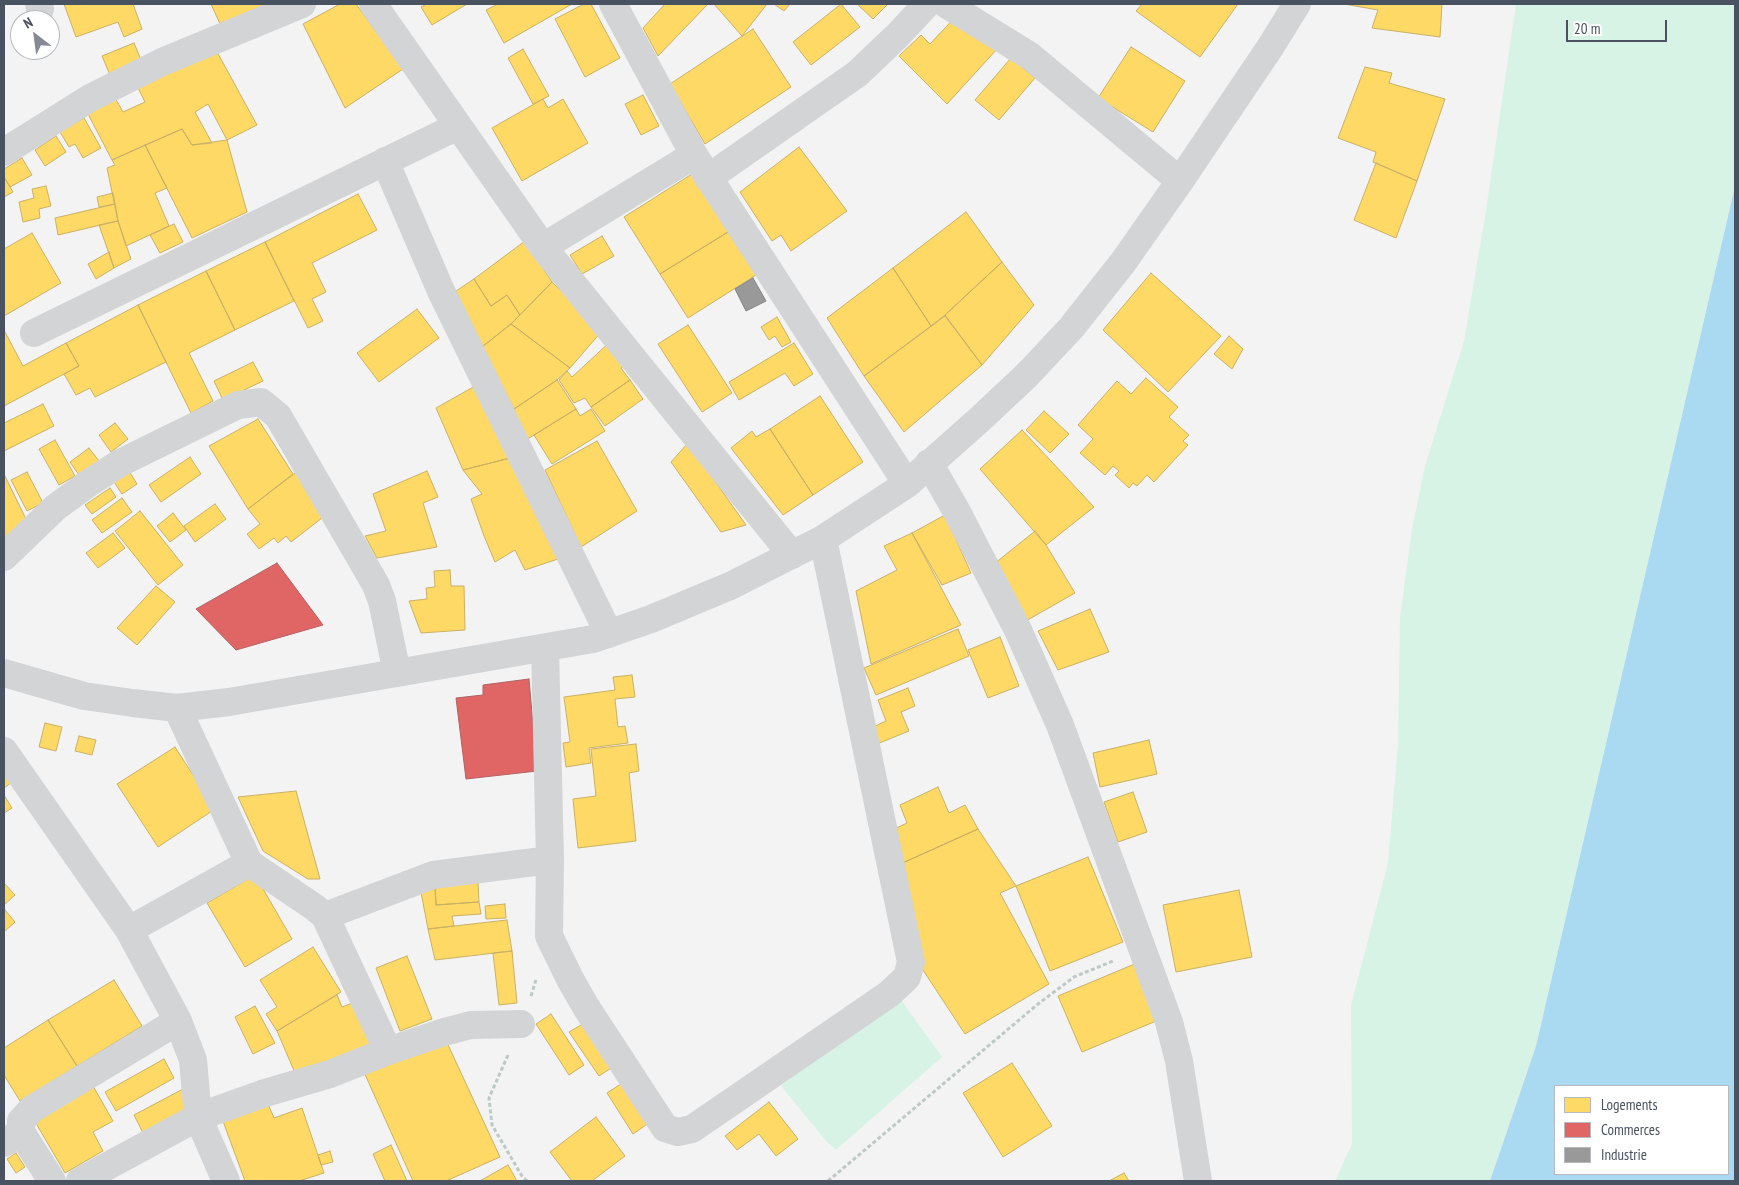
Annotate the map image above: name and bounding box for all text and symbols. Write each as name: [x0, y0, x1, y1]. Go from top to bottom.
north arrow: [10, 10, 60, 60]
scale bar: [1569, 10, 1670, 42]
text: N: [20, 13, 36, 33]
text: 20 m: [1574, 19, 1600, 38]
legend: [1554, 1085, 1729, 1175]
text: Logements: [1601, 1095, 1657, 1114]
text: Commerces: [1601, 1120, 1660, 1139]
text: Industrie: [1601, 1145, 1647, 1164]

